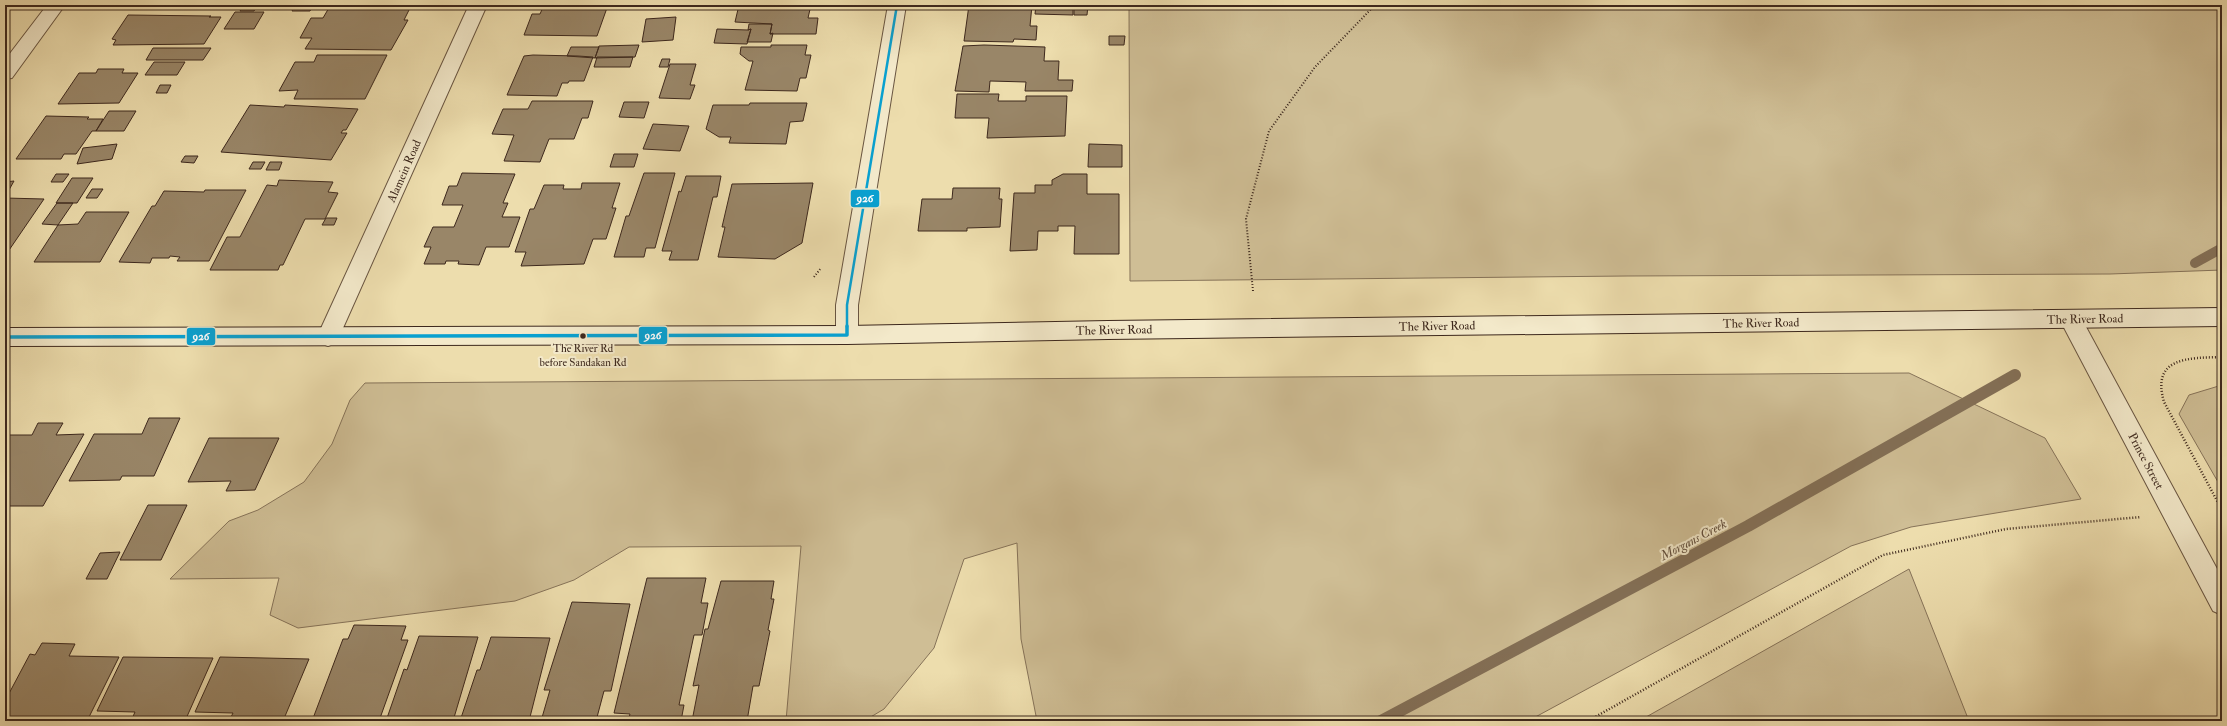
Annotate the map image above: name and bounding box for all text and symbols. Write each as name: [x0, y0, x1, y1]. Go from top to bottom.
street label: Alamein Road: [384, 138, 425, 206]
line badge: 926: [850, 189, 880, 208]
text: 926: [856, 192, 875, 205]
street label: The River Road: [2047, 311, 2124, 328]
street label: The River Road: [1723, 315, 1800, 332]
street label: The River Road: [1399, 318, 1476, 335]
street label: The River Road: [1076, 322, 1153, 339]
line badge: 926: [638, 326, 668, 345]
line badge: 926: [186, 327, 216, 346]
text: 926: [644, 329, 663, 342]
text: 926: [192, 330, 211, 343]
marker: The River Rd before Sandakan Rd: [578, 331, 588, 341]
place label: The River Rd before Sandakan Rd: [540, 342, 627, 369]
street label: Prince Street: [2124, 430, 2167, 492]
water label: Morgans Creek: [1657, 516, 1729, 564]

